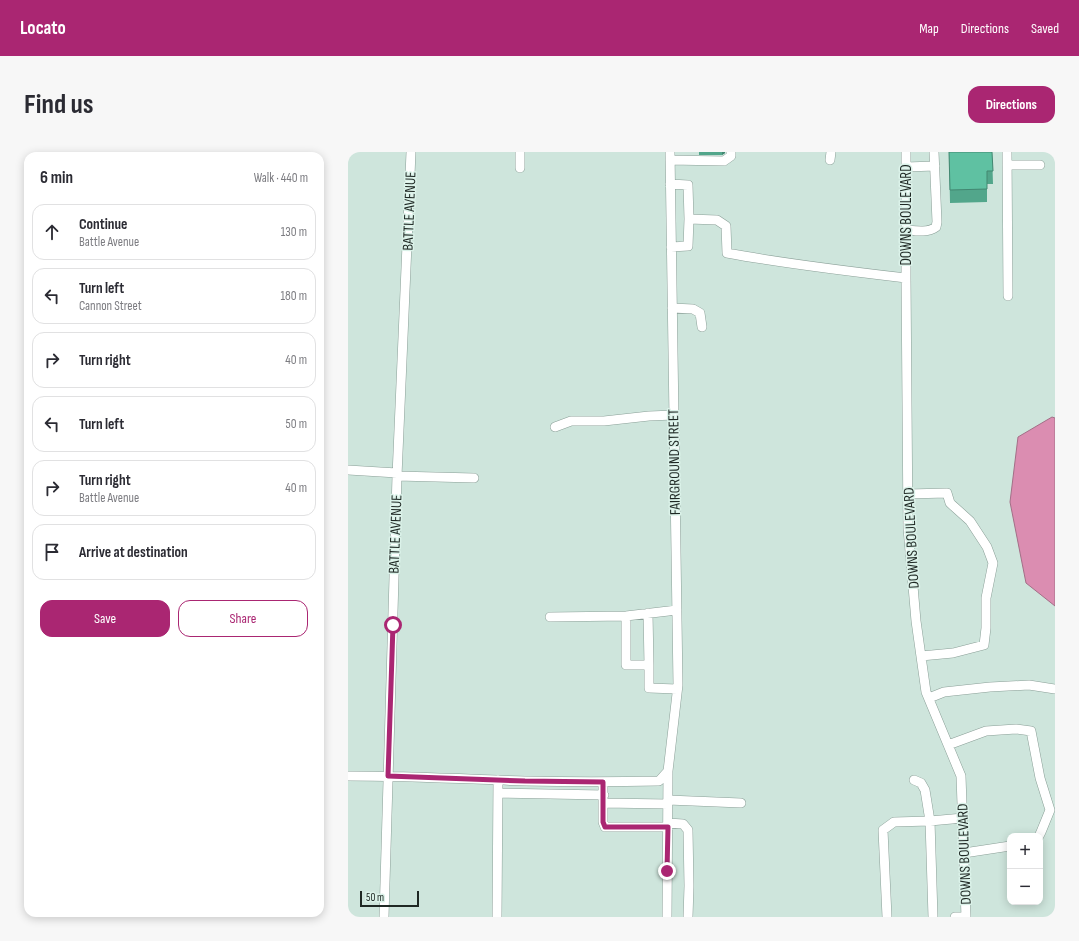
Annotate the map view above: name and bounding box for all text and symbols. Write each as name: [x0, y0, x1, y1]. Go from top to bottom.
text: Locato: [20, 17, 66, 40]
text: Map: [919, 20, 939, 37]
text: Directions: [961, 20, 1009, 37]
text: Saved: [1031, 20, 1059, 37]
button: Directions: [968, 86, 1055, 123]
text: Find us: [24, 88, 93, 121]
street label: DOWNS BOULEVARD: [897, 164, 916, 266]
text: 6 min: [40, 168, 73, 188]
text: Walk · 440 m: [254, 170, 308, 186]
street label: BATTLE AVENUE: [399, 171, 420, 251]
text: Continue: [79, 215, 128, 234]
icon: ahead: [41, 221, 63, 243]
text: 130 m: [281, 224, 307, 240]
text: Battle Avenue: [79, 234, 139, 250]
text: Turn left: [79, 279, 124, 298]
icon: left: [41, 285, 63, 307]
text: 180 m: [281, 288, 307, 304]
text: Cannon Street: [79, 298, 142, 314]
icon: right: [41, 349, 63, 371]
text: Turn right: [79, 351, 131, 370]
text: 40 m: [285, 352, 307, 368]
street label: FAIRGROUND STREET: [664, 409, 685, 515]
icon: left: [41, 413, 63, 435]
text: Turn left: [79, 415, 124, 434]
text: 50 m: [286, 416, 307, 432]
text: Turn right: [79, 471, 131, 490]
icon: right: [41, 477, 63, 499]
text: 40 m: [285, 480, 307, 496]
street label: DOWNS BOULEVARD: [899, 487, 924, 589]
text: Battle Avenue: [79, 490, 139, 506]
street label: BATTLE AVENUE: [385, 494, 406, 574]
icon: arrive: [41, 541, 63, 563]
text: Arrive at destination: [79, 543, 188, 562]
button: Save: [40, 600, 170, 637]
button: Share: [178, 600, 308, 637]
route start: [384, 616, 402, 634]
street label: DOWNS BOULEVARD: [953, 803, 976, 905]
map controls: [1007, 833, 1043, 905]
button: +: [1007, 833, 1043, 869]
route end: [658, 862, 676, 880]
button: −: [1007, 869, 1043, 905]
scale bar: [360, 889, 419, 908]
text: 50 m: [366, 891, 384, 904]

